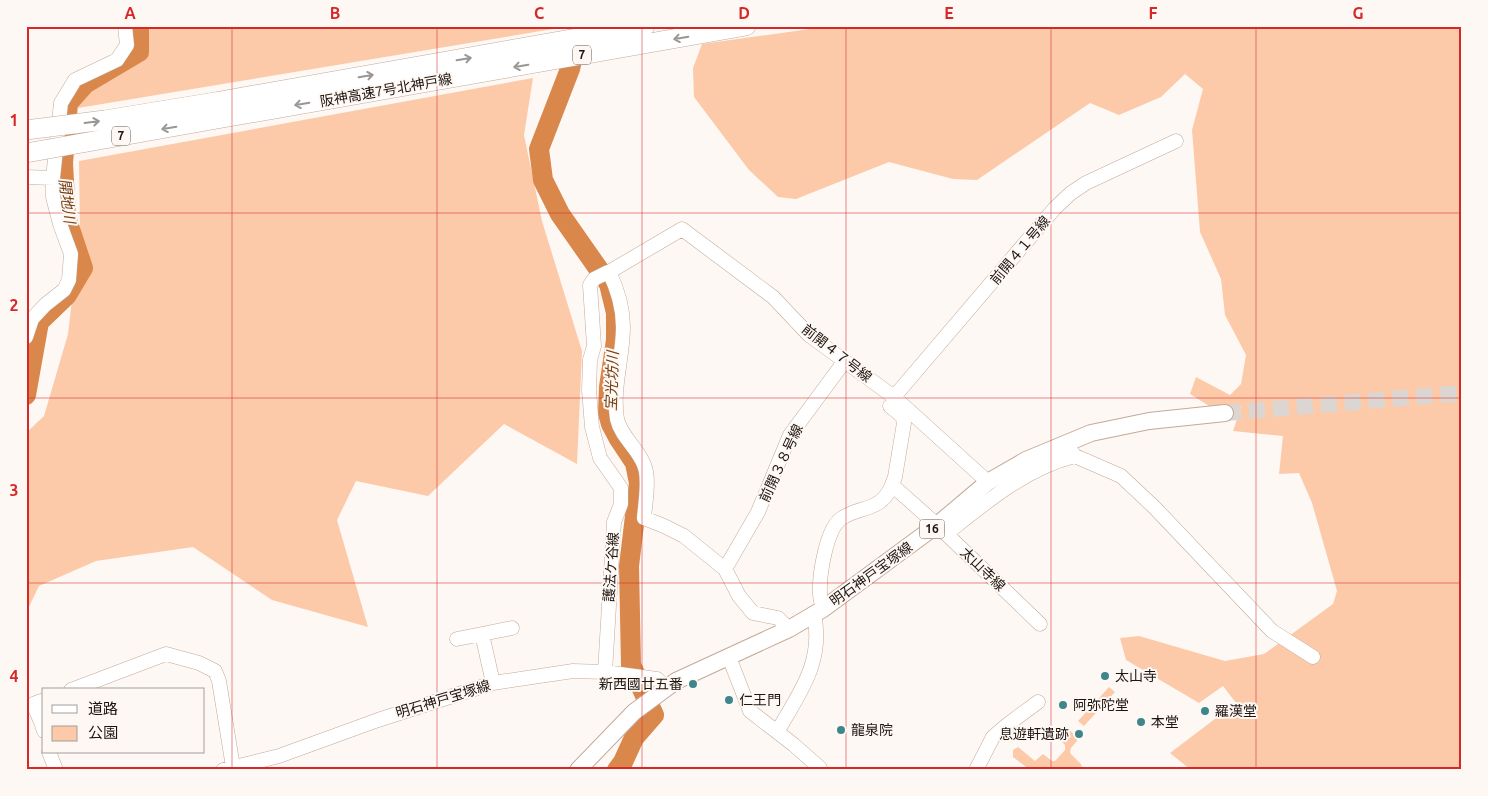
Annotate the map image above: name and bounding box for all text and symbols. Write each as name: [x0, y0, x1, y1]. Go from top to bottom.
text: A: [124, 4, 136, 22]
text: B: [330, 4, 340, 22]
text: C: [534, 4, 544, 22]
text: D: [738, 4, 750, 22]
text: E: [944, 4, 954, 22]
text: F: [1149, 4, 1158, 22]
text: G: [1352, 4, 1364, 22]
one-way arrow: [673, 33, 689, 43]
road number: 7: [573, 46, 591, 64]
one-way arrow: [455, 53, 471, 63]
one-way arrow: [513, 61, 529, 71]
street label: 阪神高速7号北神戸線: [319, 70, 453, 110]
one-way arrow: [358, 70, 374, 80]
one-way arrow: [294, 100, 310, 110]
text: 1: [9, 111, 19, 129]
one-way arrow: [84, 117, 100, 127]
one-way arrow: [161, 123, 177, 133]
road number: 7: [112, 126, 130, 146]
water label: 開地川: [56, 178, 79, 226]
street label: 前開４１号線: [987, 213, 1053, 287]
text: 2: [9, 296, 19, 314]
street label: 前開４７号線: [799, 321, 875, 385]
water label: 宝光坊川: [602, 349, 621, 411]
street label: 前開３８号線: [756, 422, 806, 504]
text: 3: [9, 481, 19, 499]
road number: 16: [920, 520, 944, 538]
street label: 護法ケ谷線: [601, 532, 621, 602]
street label: 明石神戸宝塚線: [827, 539, 915, 609]
street label: 太山寺線: [957, 544, 1009, 594]
text: 4: [9, 667, 19, 685]
place label: 太山寺: [1115, 668, 1157, 684]
marker: 太山寺: [1099, 670, 1111, 682]
place label: 新西國廿五番: [599, 676, 683, 692]
street label: 明石神戸宝塚線: [394, 677, 492, 721]
marker: 新西國廿五番: [687, 678, 699, 690]
legend: [42, 688, 205, 754]
place label: 仁王門: [739, 692, 781, 708]
marker: 仁王門: [723, 694, 735, 706]
place label: 阿弥陀堂: [1073, 697, 1129, 713]
marker: 阿弥陀堂: [1057, 699, 1069, 711]
text: 道路: [88, 700, 118, 717]
place label: 羅漢堂: [1215, 703, 1257, 719]
marker: 羅漢堂: [1199, 705, 1211, 717]
place label: 本堂: [1151, 714, 1179, 730]
marker: 本堂: [1135, 716, 1147, 728]
place label: 龍泉院: [851, 722, 893, 738]
text: 公園: [88, 724, 118, 741]
marker: 龍泉院: [835, 724, 847, 736]
place label: 息遊軒遺跡: [999, 726, 1069, 742]
marker: 息遊軒遺跡: [1073, 728, 1085, 740]

